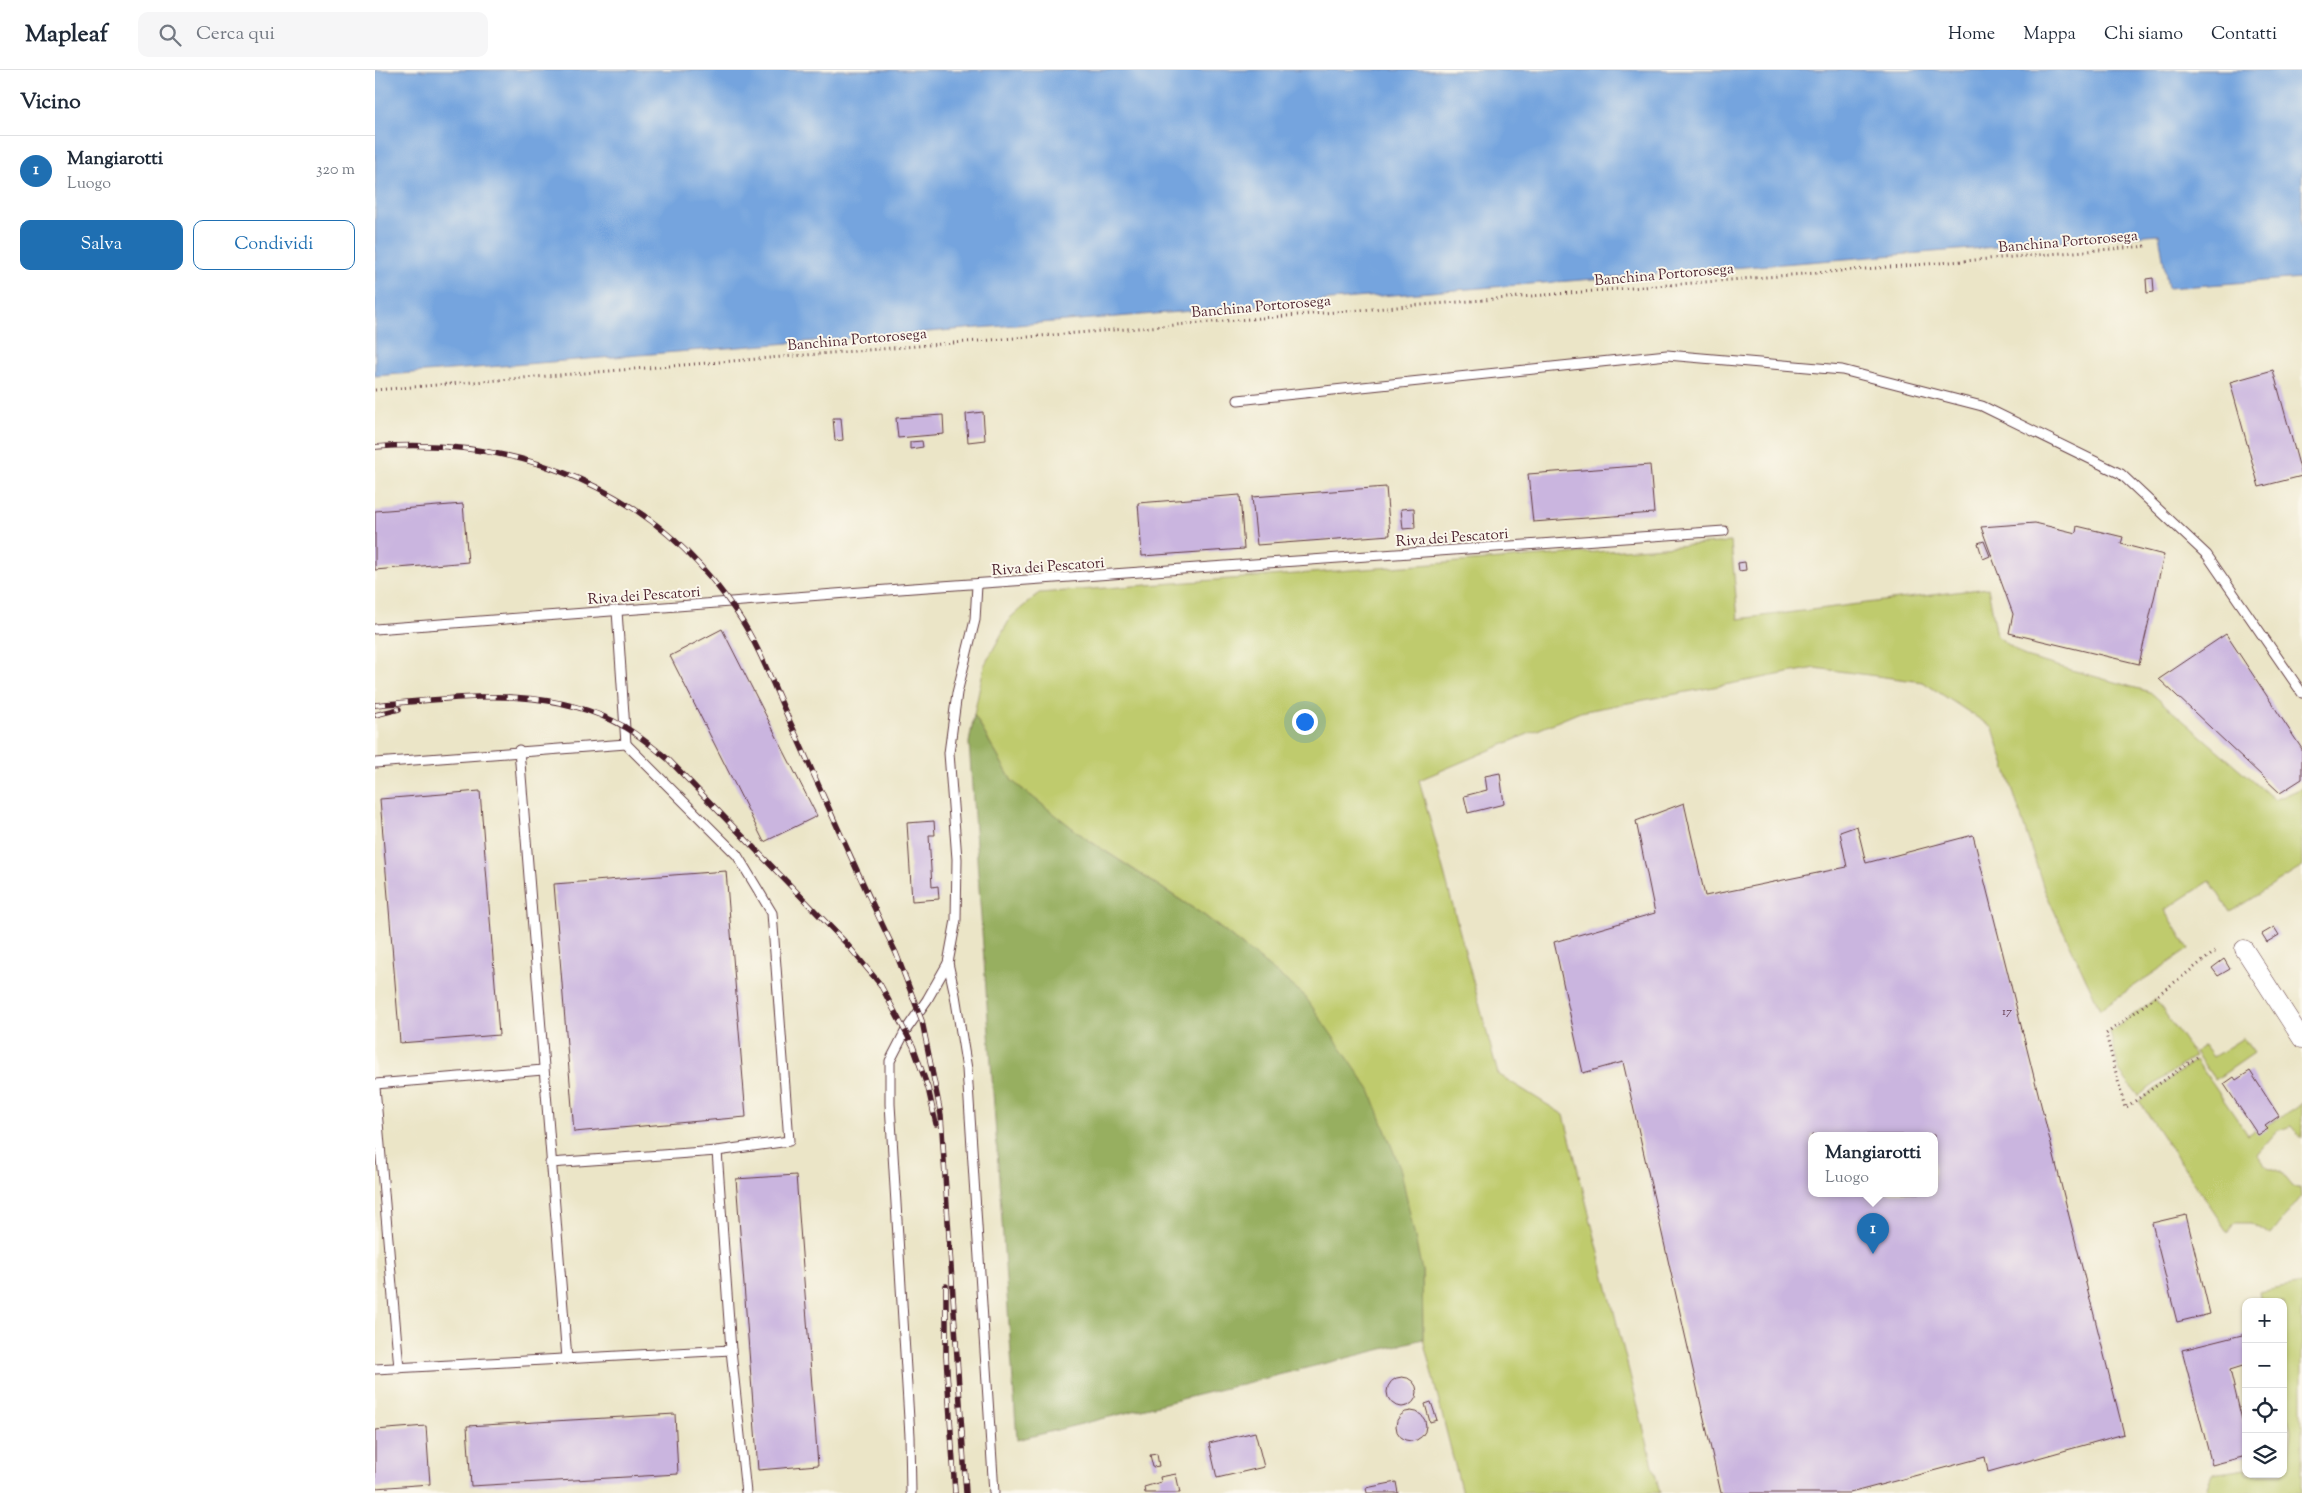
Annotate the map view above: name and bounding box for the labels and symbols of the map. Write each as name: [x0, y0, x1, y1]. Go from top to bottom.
street label: Banchina Portorosega: [1998, 226, 2139, 259]
street label: Banchina Portorosega: [1594, 259, 1735, 292]
street label: Banchina Portorosega: [1191, 291, 1332, 324]
street label: Banchina Portorosega: [787, 324, 928, 357]
street label: Riva dei Pescatori: [1395, 524, 1509, 553]
street label: Riva dei Pescatori: [991, 553, 1105, 582]
street label: Riva dei Pescatori: [587, 582, 701, 611]
your location: [1292, 709, 1318, 735]
house number: 17: [2002, 1003, 2012, 1021]
pin: 1: [1857, 1213, 1889, 1254]

